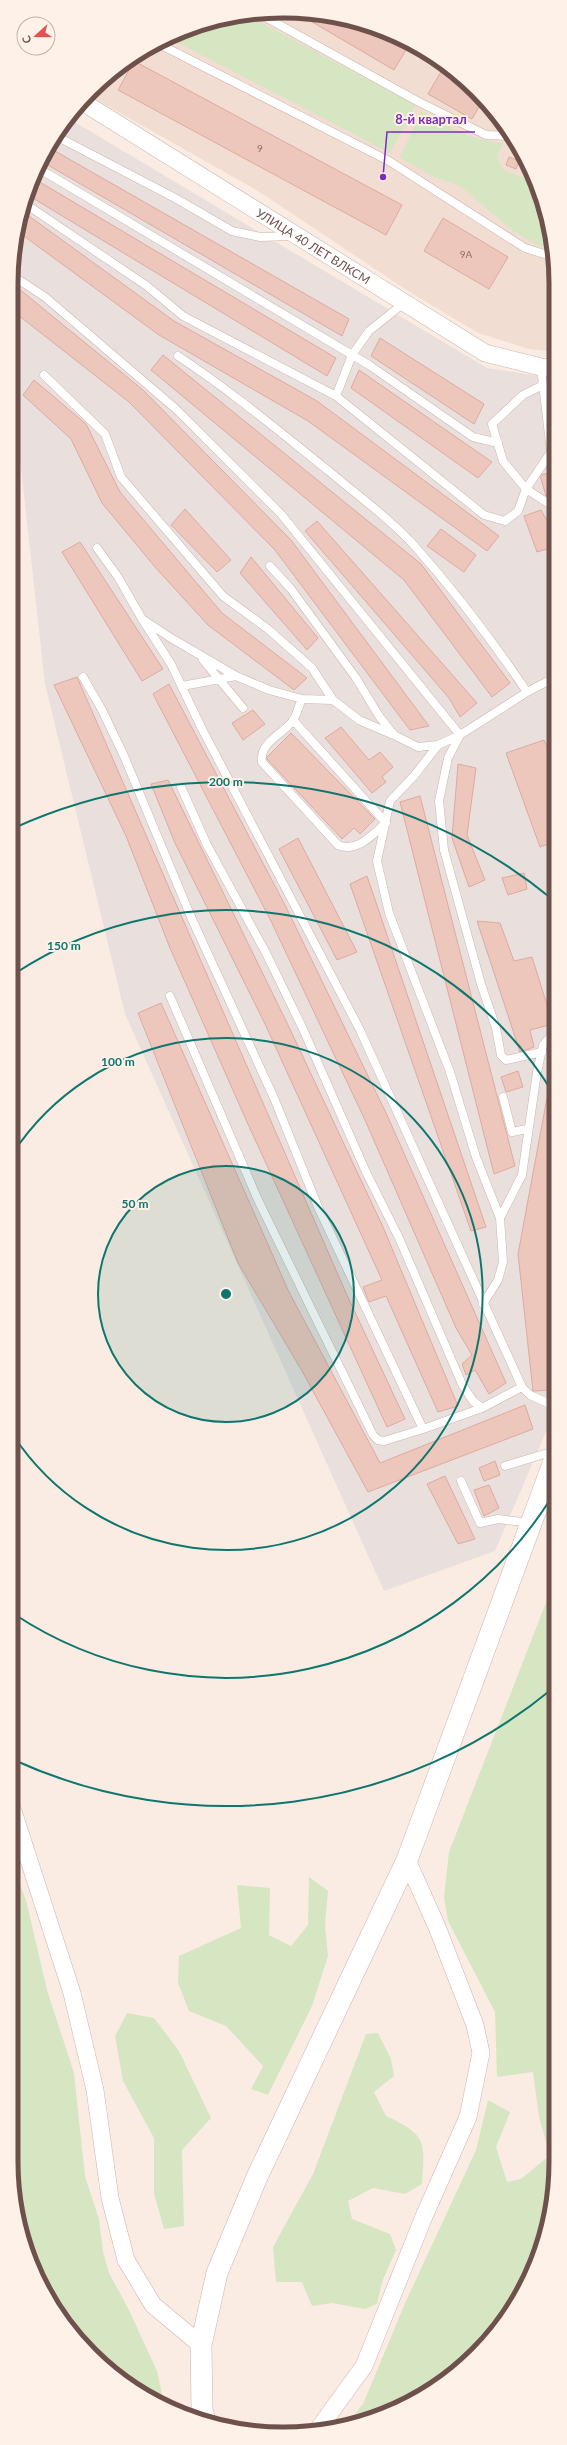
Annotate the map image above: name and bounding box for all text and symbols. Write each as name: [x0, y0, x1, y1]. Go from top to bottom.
north arrow: [16, 16, 56, 56]
text: С: [19, 33, 34, 45]
callout: 8-й квартал: [387, 107, 475, 132]
text: 8-й квартал: [395, 111, 467, 127]
house number: 9: [257, 142, 263, 154]
street label: УЛИЦА 40 ЛЕТ ВЛКСМ: [254, 205, 373, 287]
house number: 9А: [460, 248, 473, 260]
text: 200 m: [209, 774, 243, 789]
text: 150 m: [47, 938, 81, 953]
text: 100 m: [101, 1054, 135, 1069]
text: 50 m: [122, 1196, 148, 1211]
centre of rings: [219, 1287, 233, 1301]

